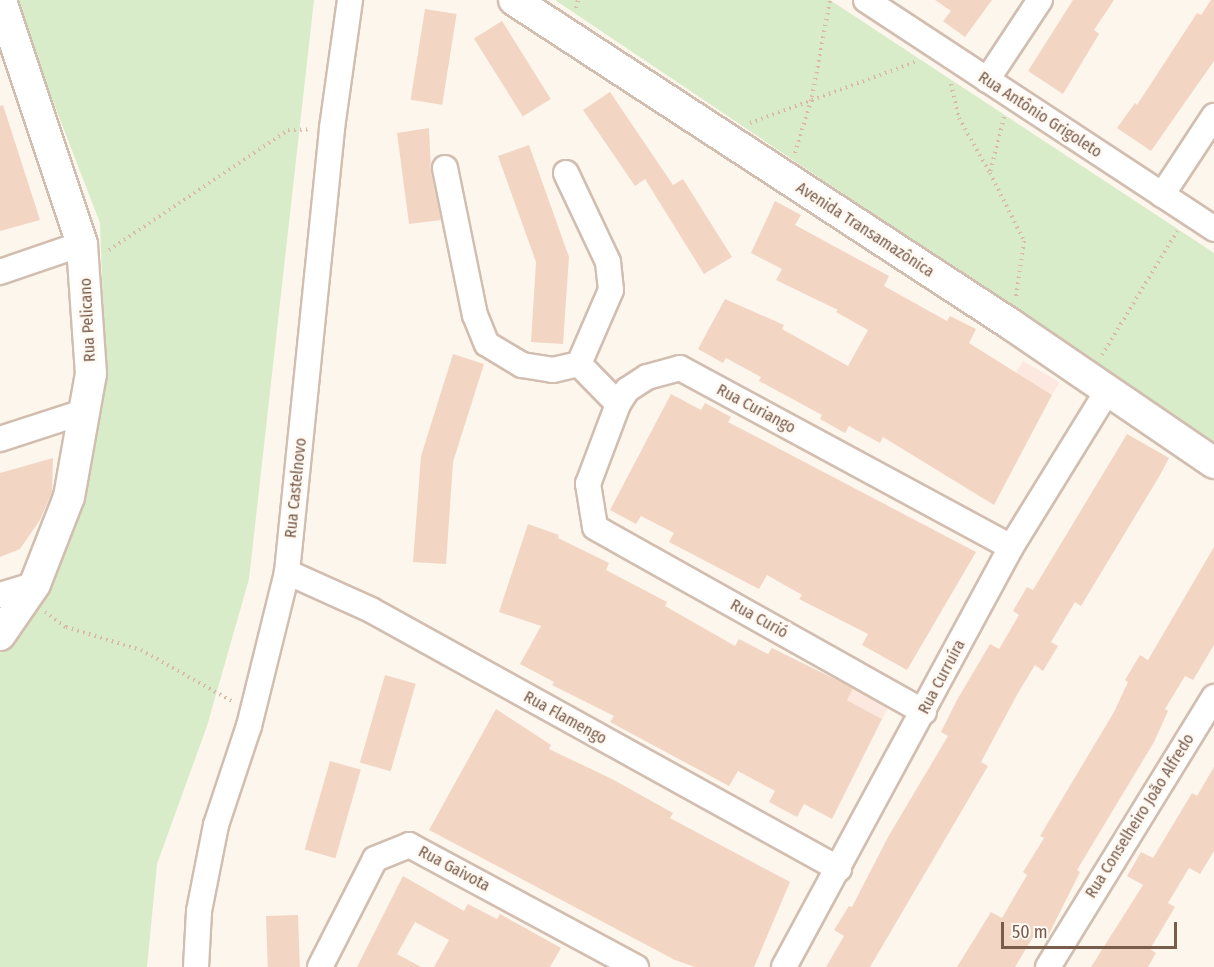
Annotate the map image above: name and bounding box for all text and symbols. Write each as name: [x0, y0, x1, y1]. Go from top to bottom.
street label: Rua Antônio Grigoleto: [975, 68, 1105, 162]
street label: Avenida Transamazônica: [792, 178, 938, 282]
street label: Rua Pelicano: [76, 277, 100, 363]
street label: Rua Curiango: [713, 380, 799, 438]
street label: Rua Castelnovo: [281, 437, 311, 539]
street label: Rua Curió: [727, 595, 791, 643]
street label: Rua Curruíra: [914, 637, 970, 717]
street label: Rua Flamengo: [520, 687, 610, 749]
street label: Rua Conselheiro João Alfredo: [1081, 730, 1199, 902]
street label: Rua Gaivota: [415, 842, 493, 896]
scale bar: [1004, 910, 1180, 948]
text: 50 m: [1012, 921, 1048, 943]

